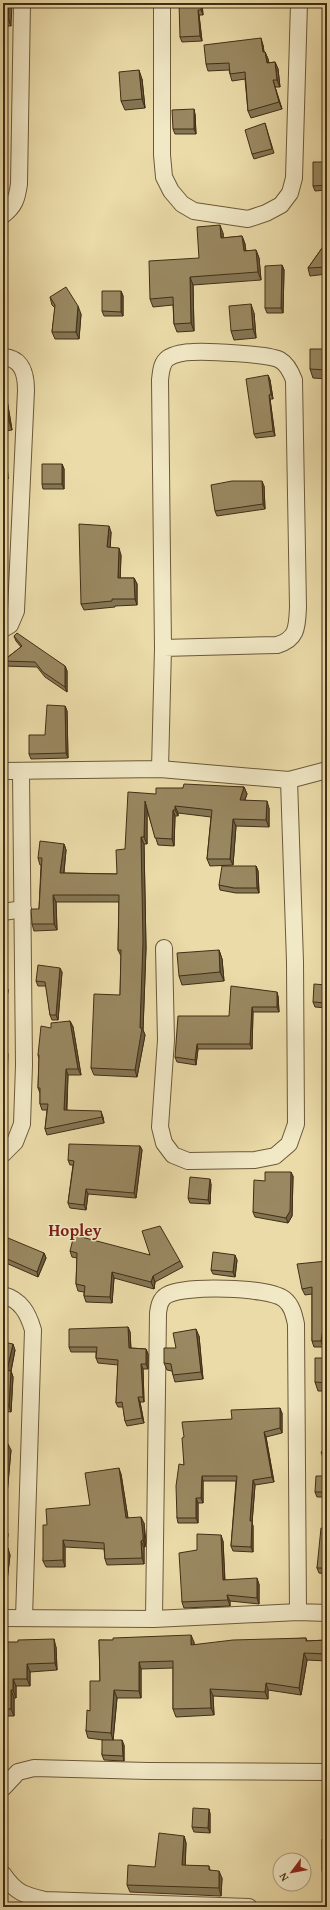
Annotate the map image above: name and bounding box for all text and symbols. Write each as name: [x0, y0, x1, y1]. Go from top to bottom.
district label: Hopley: [49, 1217, 102, 1242]
north arrow: [272, 1852, 312, 1892]
text: N: [274, 1869, 292, 1885]

